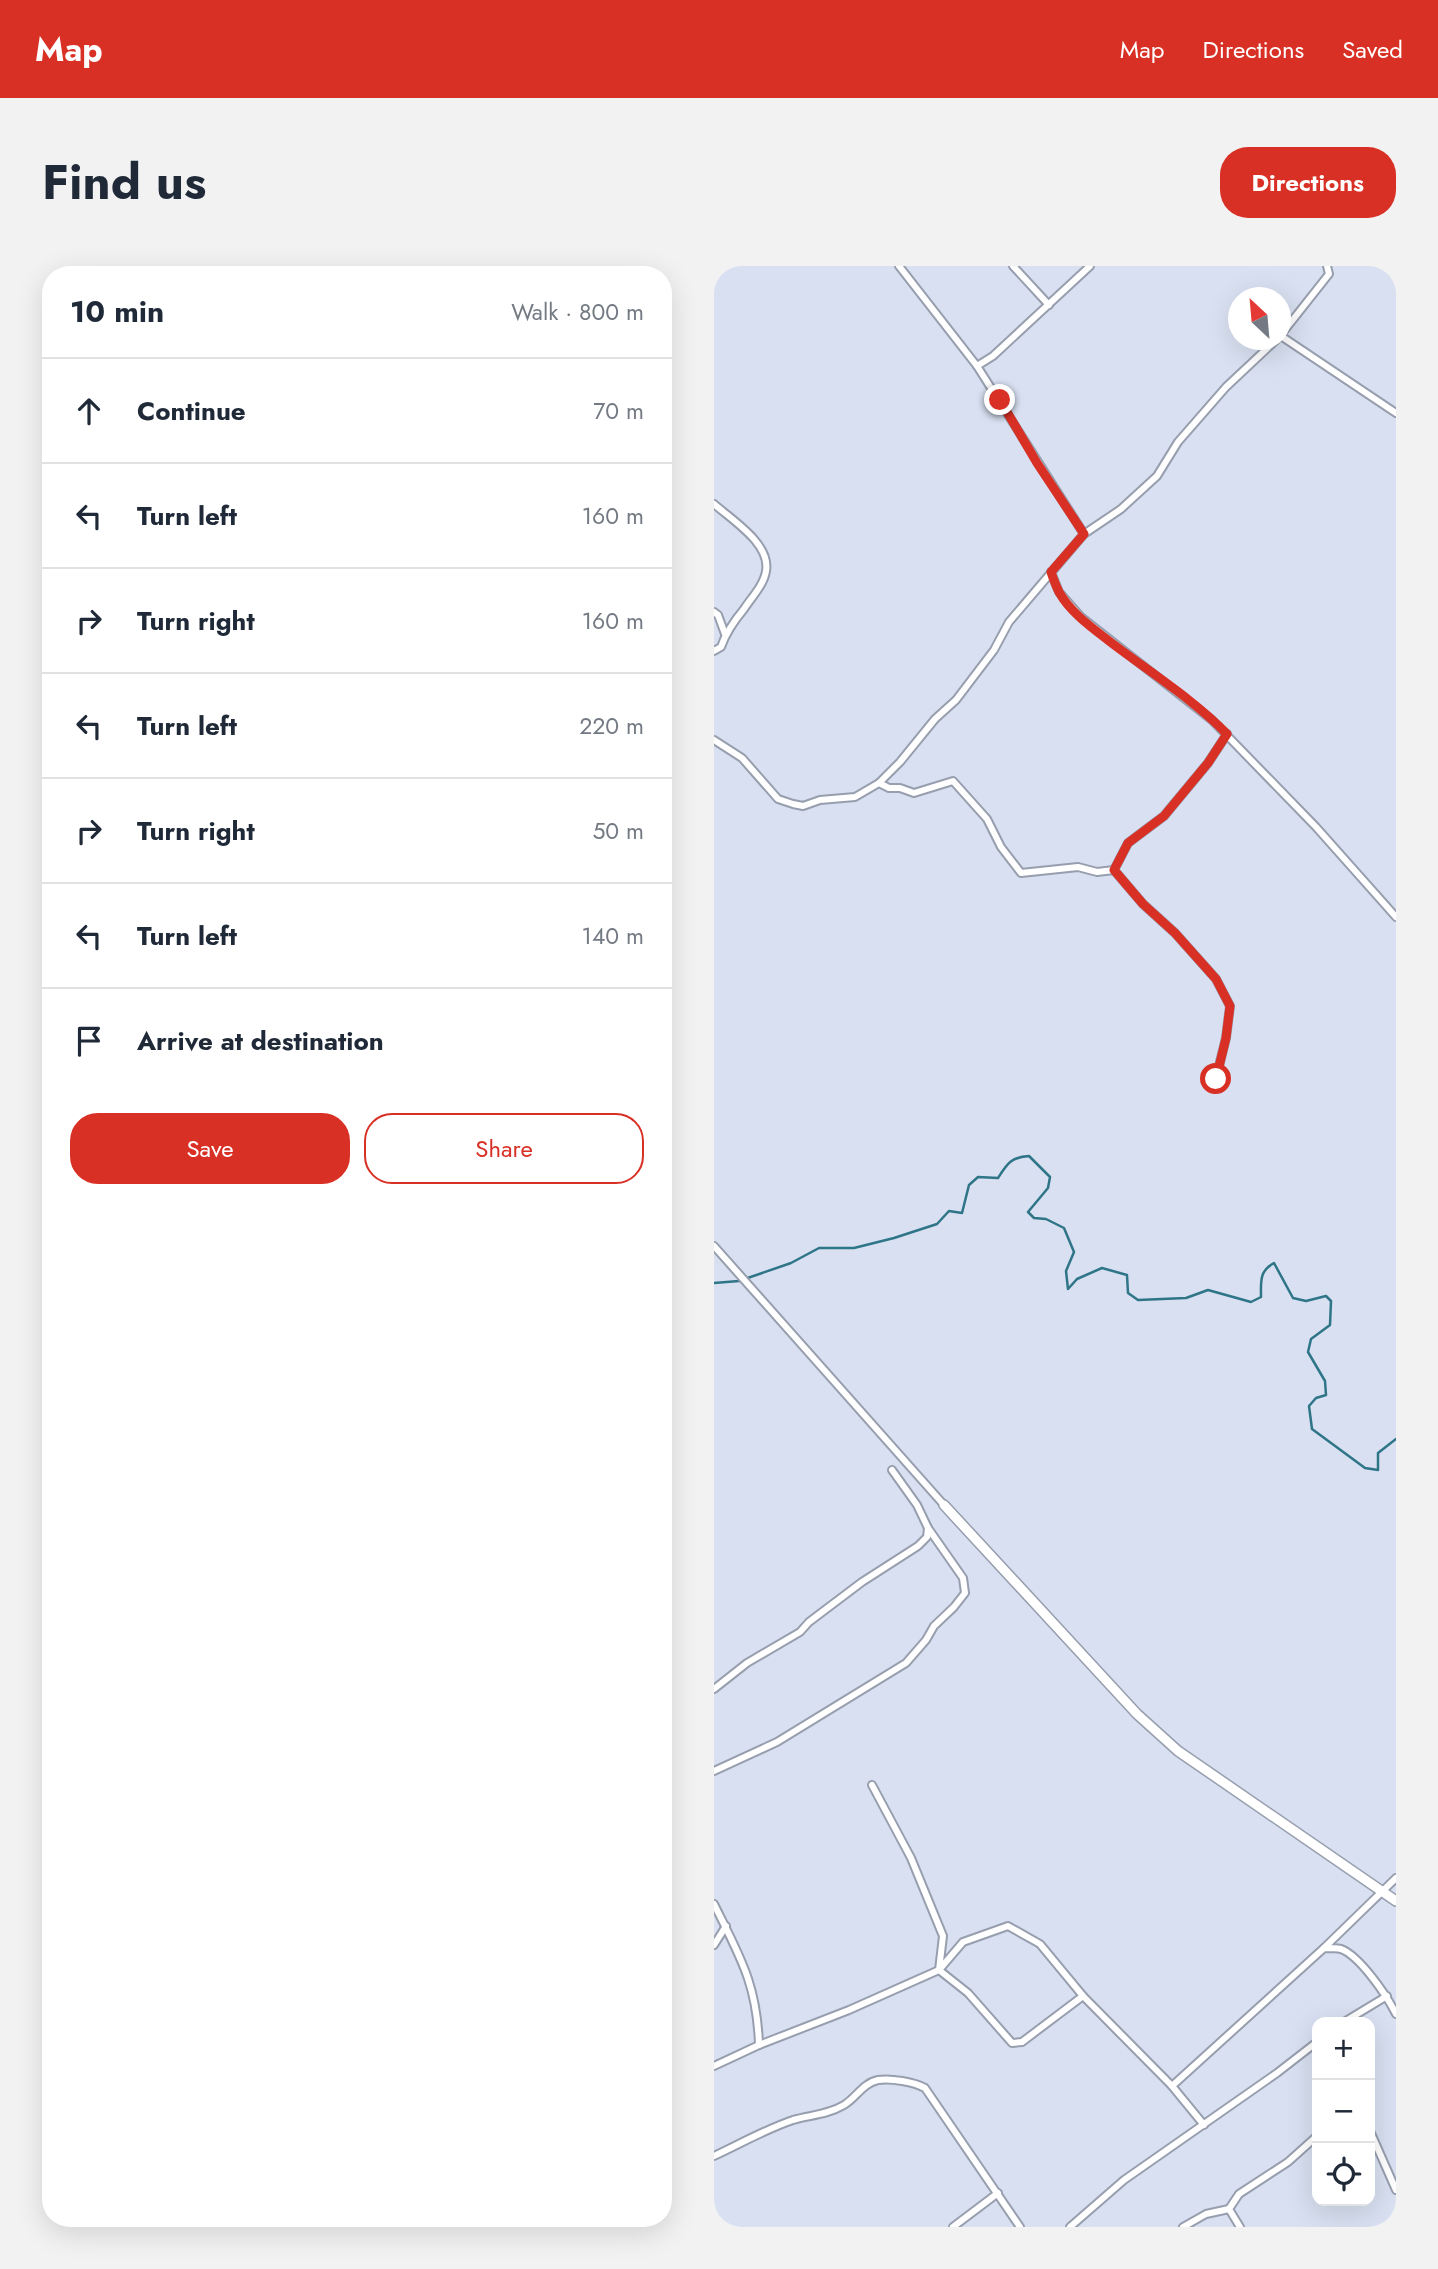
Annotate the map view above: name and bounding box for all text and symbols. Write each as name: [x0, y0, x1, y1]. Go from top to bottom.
text: Map: [35, 26, 103, 73]
text: Map: [1120, 32, 1165, 67]
text: Directions: [1203, 32, 1304, 67]
text: Saved: [1342, 32, 1403, 67]
text: Find us: [42, 147, 206, 217]
button: Directions: [1220, 147, 1396, 218]
north arrow: [1228, 287, 1291, 350]
text: 10 min: [70, 290, 164, 333]
text: Walk · 800 m: [511, 295, 644, 329]
route end: [984, 384, 1015, 415]
icon: ahead: [70, 392, 108, 430]
text: Continue: [137, 392, 246, 430]
text: 70 m: [593, 394, 644, 428]
icon: left: [70, 497, 108, 535]
text: Turn left: [137, 497, 237, 535]
text: 160 m: [582, 499, 644, 533]
icon: right: [70, 602, 108, 640]
text: Turn right: [137, 602, 255, 640]
text: 160 m: [582, 604, 644, 638]
icon: left: [70, 707, 108, 745]
text: Turn left: [137, 707, 237, 745]
text: 220 m: [579, 709, 644, 743]
icon: right: [70, 812, 108, 850]
text: Turn right: [137, 812, 255, 850]
text: 50 m: [592, 814, 644, 848]
icon: left: [70, 917, 108, 955]
text: Turn left: [137, 917, 237, 955]
text: 140 m: [582, 919, 644, 953]
icon: arrive: [70, 1022, 108, 1060]
text: Arrive at destination: [137, 1022, 384, 1060]
route start: [1200, 1063, 1231, 1094]
button: Save: [70, 1113, 350, 1184]
button: Share: [364, 1113, 644, 1184]
map controls: [1312, 2017, 1375, 2206]
button: +: [1312, 2017, 1375, 2080]
button: −: [1312, 2080, 1375, 2143]
button: locate: [1312, 2143, 1375, 2206]

